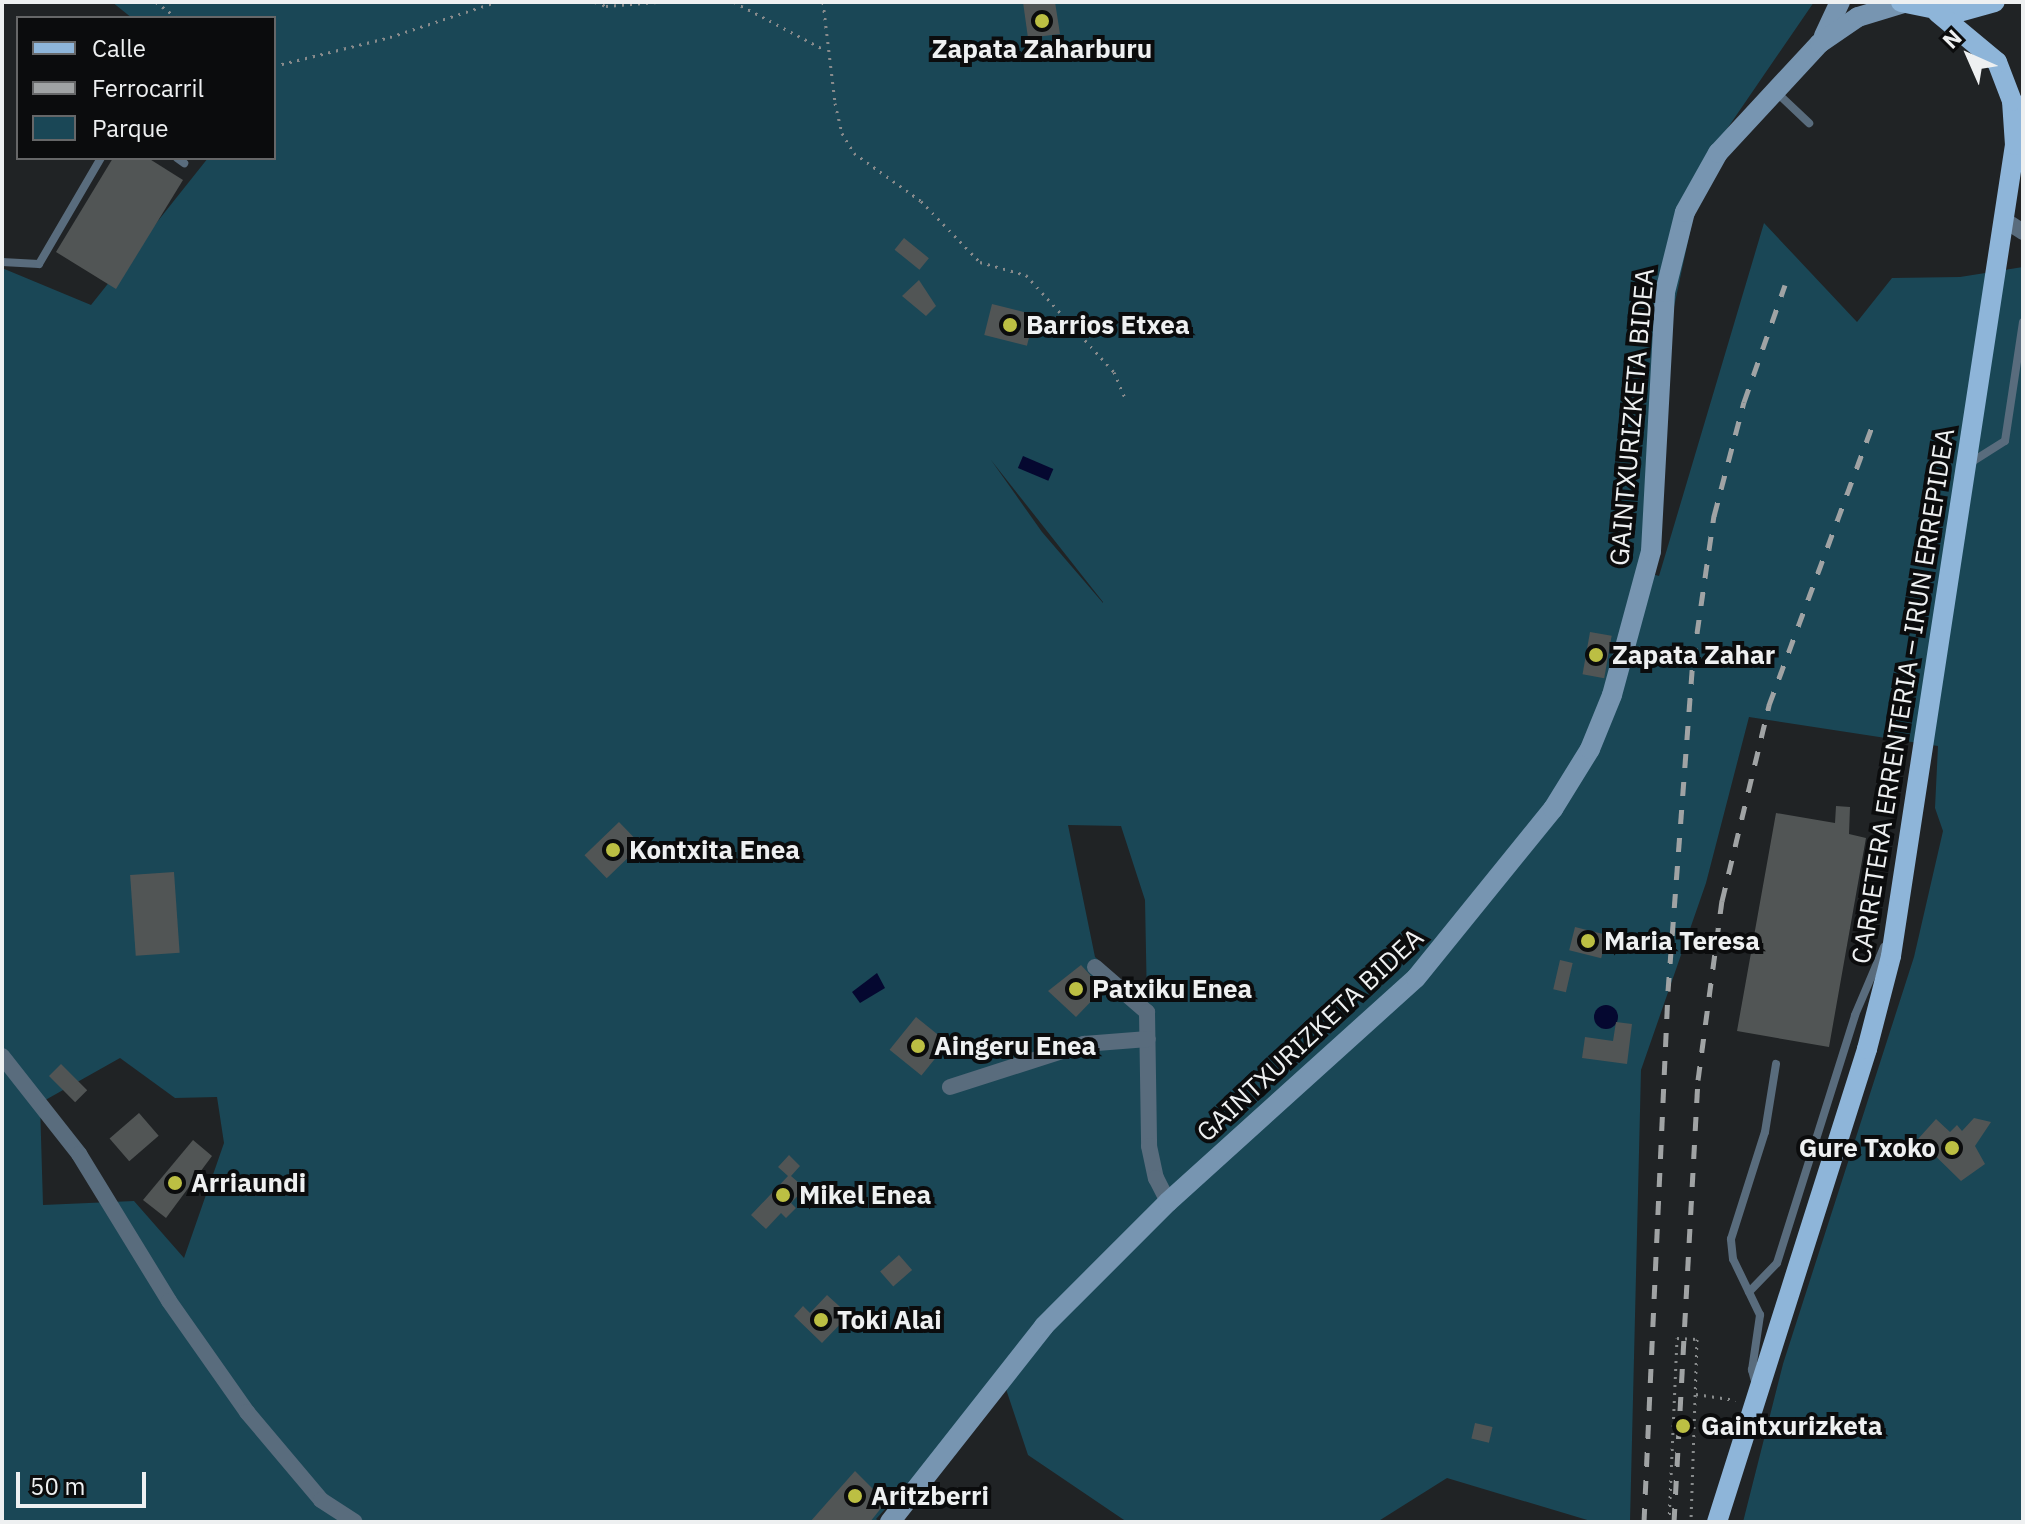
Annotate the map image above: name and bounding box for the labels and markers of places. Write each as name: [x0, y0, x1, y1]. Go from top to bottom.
marker: Zapata Zaharburu: [1033, 12, 1051, 30]
place label: Zapata Zaharburu: [932, 33, 1152, 65]
place label: Barrios Etxea: [1026, 309, 1190, 341]
marker: Barrios Etxea: [1001, 316, 1019, 334]
place label: Zapata Zahar: [1612, 639, 1775, 671]
marker: Zapata Zahar: [1587, 646, 1605, 664]
place label: Kontxita Enea: [629, 834, 800, 866]
marker: Kontxita Enea: [604, 841, 622, 859]
place label: Maria Teresa: [1604, 925, 1760, 957]
marker: Maria Teresa: [1579, 932, 1597, 950]
place label: Patxiku Enea: [1092, 973, 1252, 1005]
marker: Patxiku Enea: [1067, 980, 1085, 998]
place label: Aingeru Enea: [934, 1030, 1096, 1062]
marker: Aingeru Enea: [909, 1037, 927, 1055]
place label: Gure Txoko: [1799, 1132, 1936, 1164]
marker: Gure Txoko: [1943, 1139, 1961, 1157]
place label: Arriaundi: [191, 1167, 306, 1199]
marker: Arriaundi: [166, 1174, 184, 1192]
place label: Mikel Enea: [799, 1179, 931, 1211]
marker: Mikel Enea: [774, 1186, 792, 1204]
place label: Toki Alai: [837, 1304, 942, 1336]
marker: Toki Alai: [812, 1311, 830, 1329]
place label: Gaintxurizketa: [1701, 1410, 1883, 1442]
marker: Gaintxurizketa: [1672, 1415, 1694, 1437]
place label: Aritzberri: [871, 1480, 989, 1512]
marker: Aritzberri: [846, 1487, 864, 1505]

